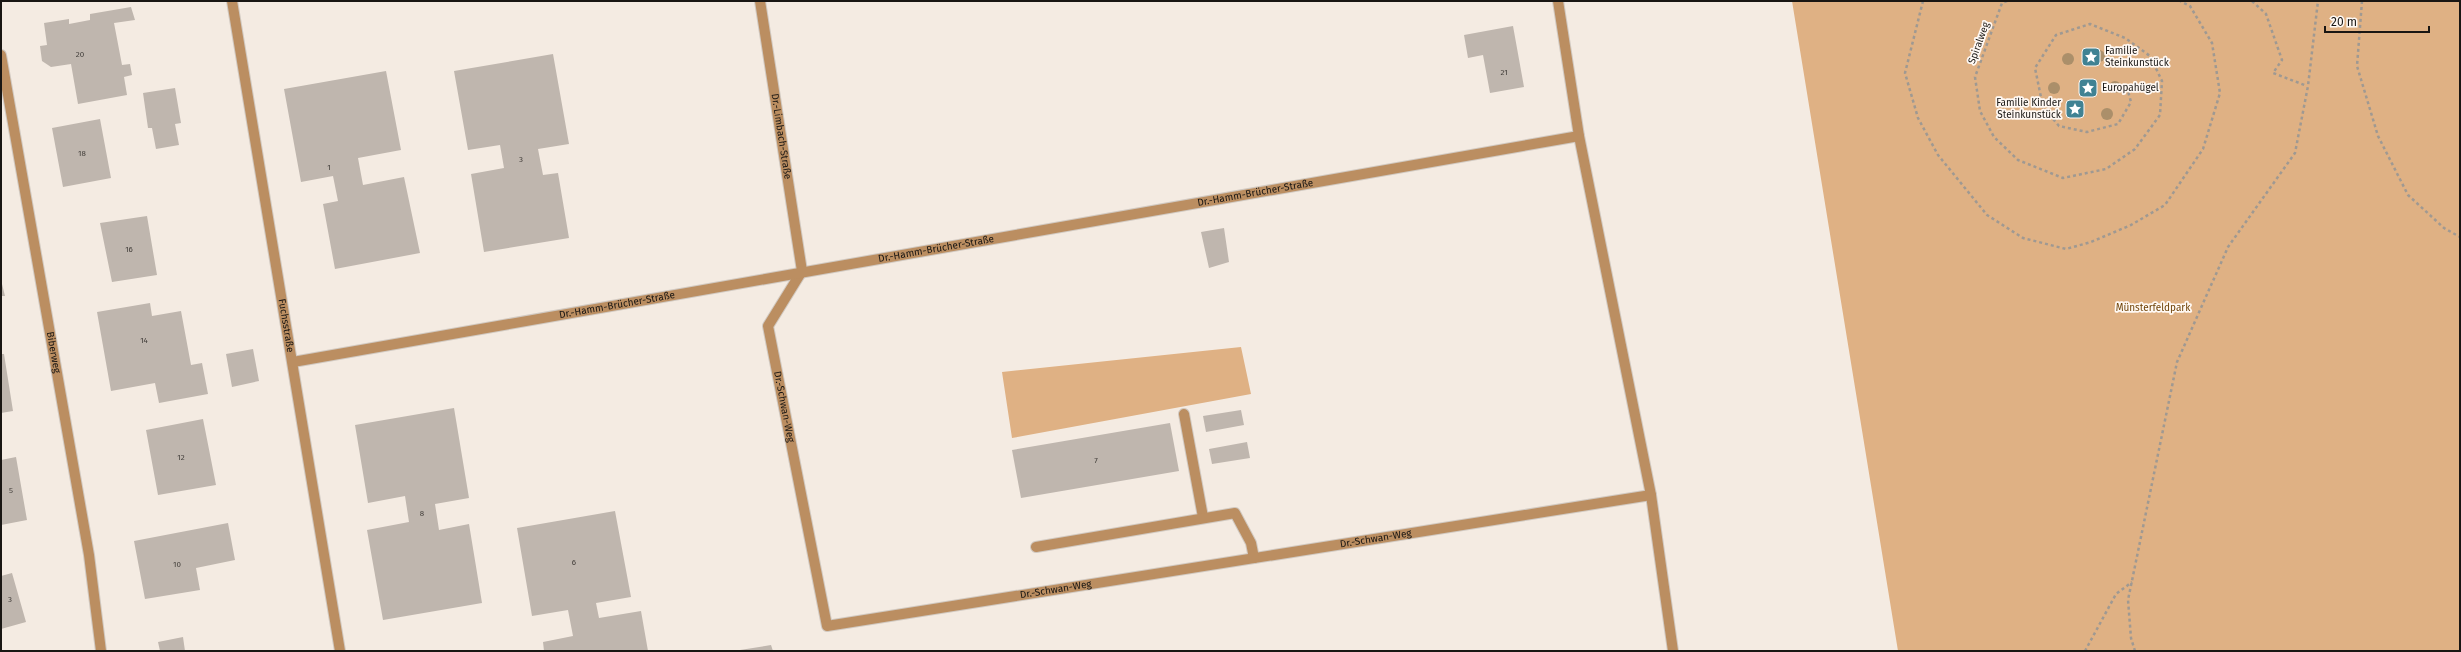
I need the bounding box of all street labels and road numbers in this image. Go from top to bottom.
street label: Spiralweg [1966,20,1992,66]
street label: Dr.-Limbach-Straße [768,93,794,180]
street label: Dr.-Hamm-Brücher-Straße [1196,177,1314,209]
street label: Dr.-Hamm-Brücher-Straße [877,233,995,265]
street label: Dr.-Hamm-Brücher-Straße [558,289,676,321]
street label: Fuchsstraße [276,298,296,353]
street label: Biberweg [44,331,63,375]
street label: Dr.-Schwan-Weg [771,370,797,444]
street label: Dr.-Schwan-Weg [1339,527,1413,550]
street label: Dr.-Schwan-Weg [1019,578,1093,601]

